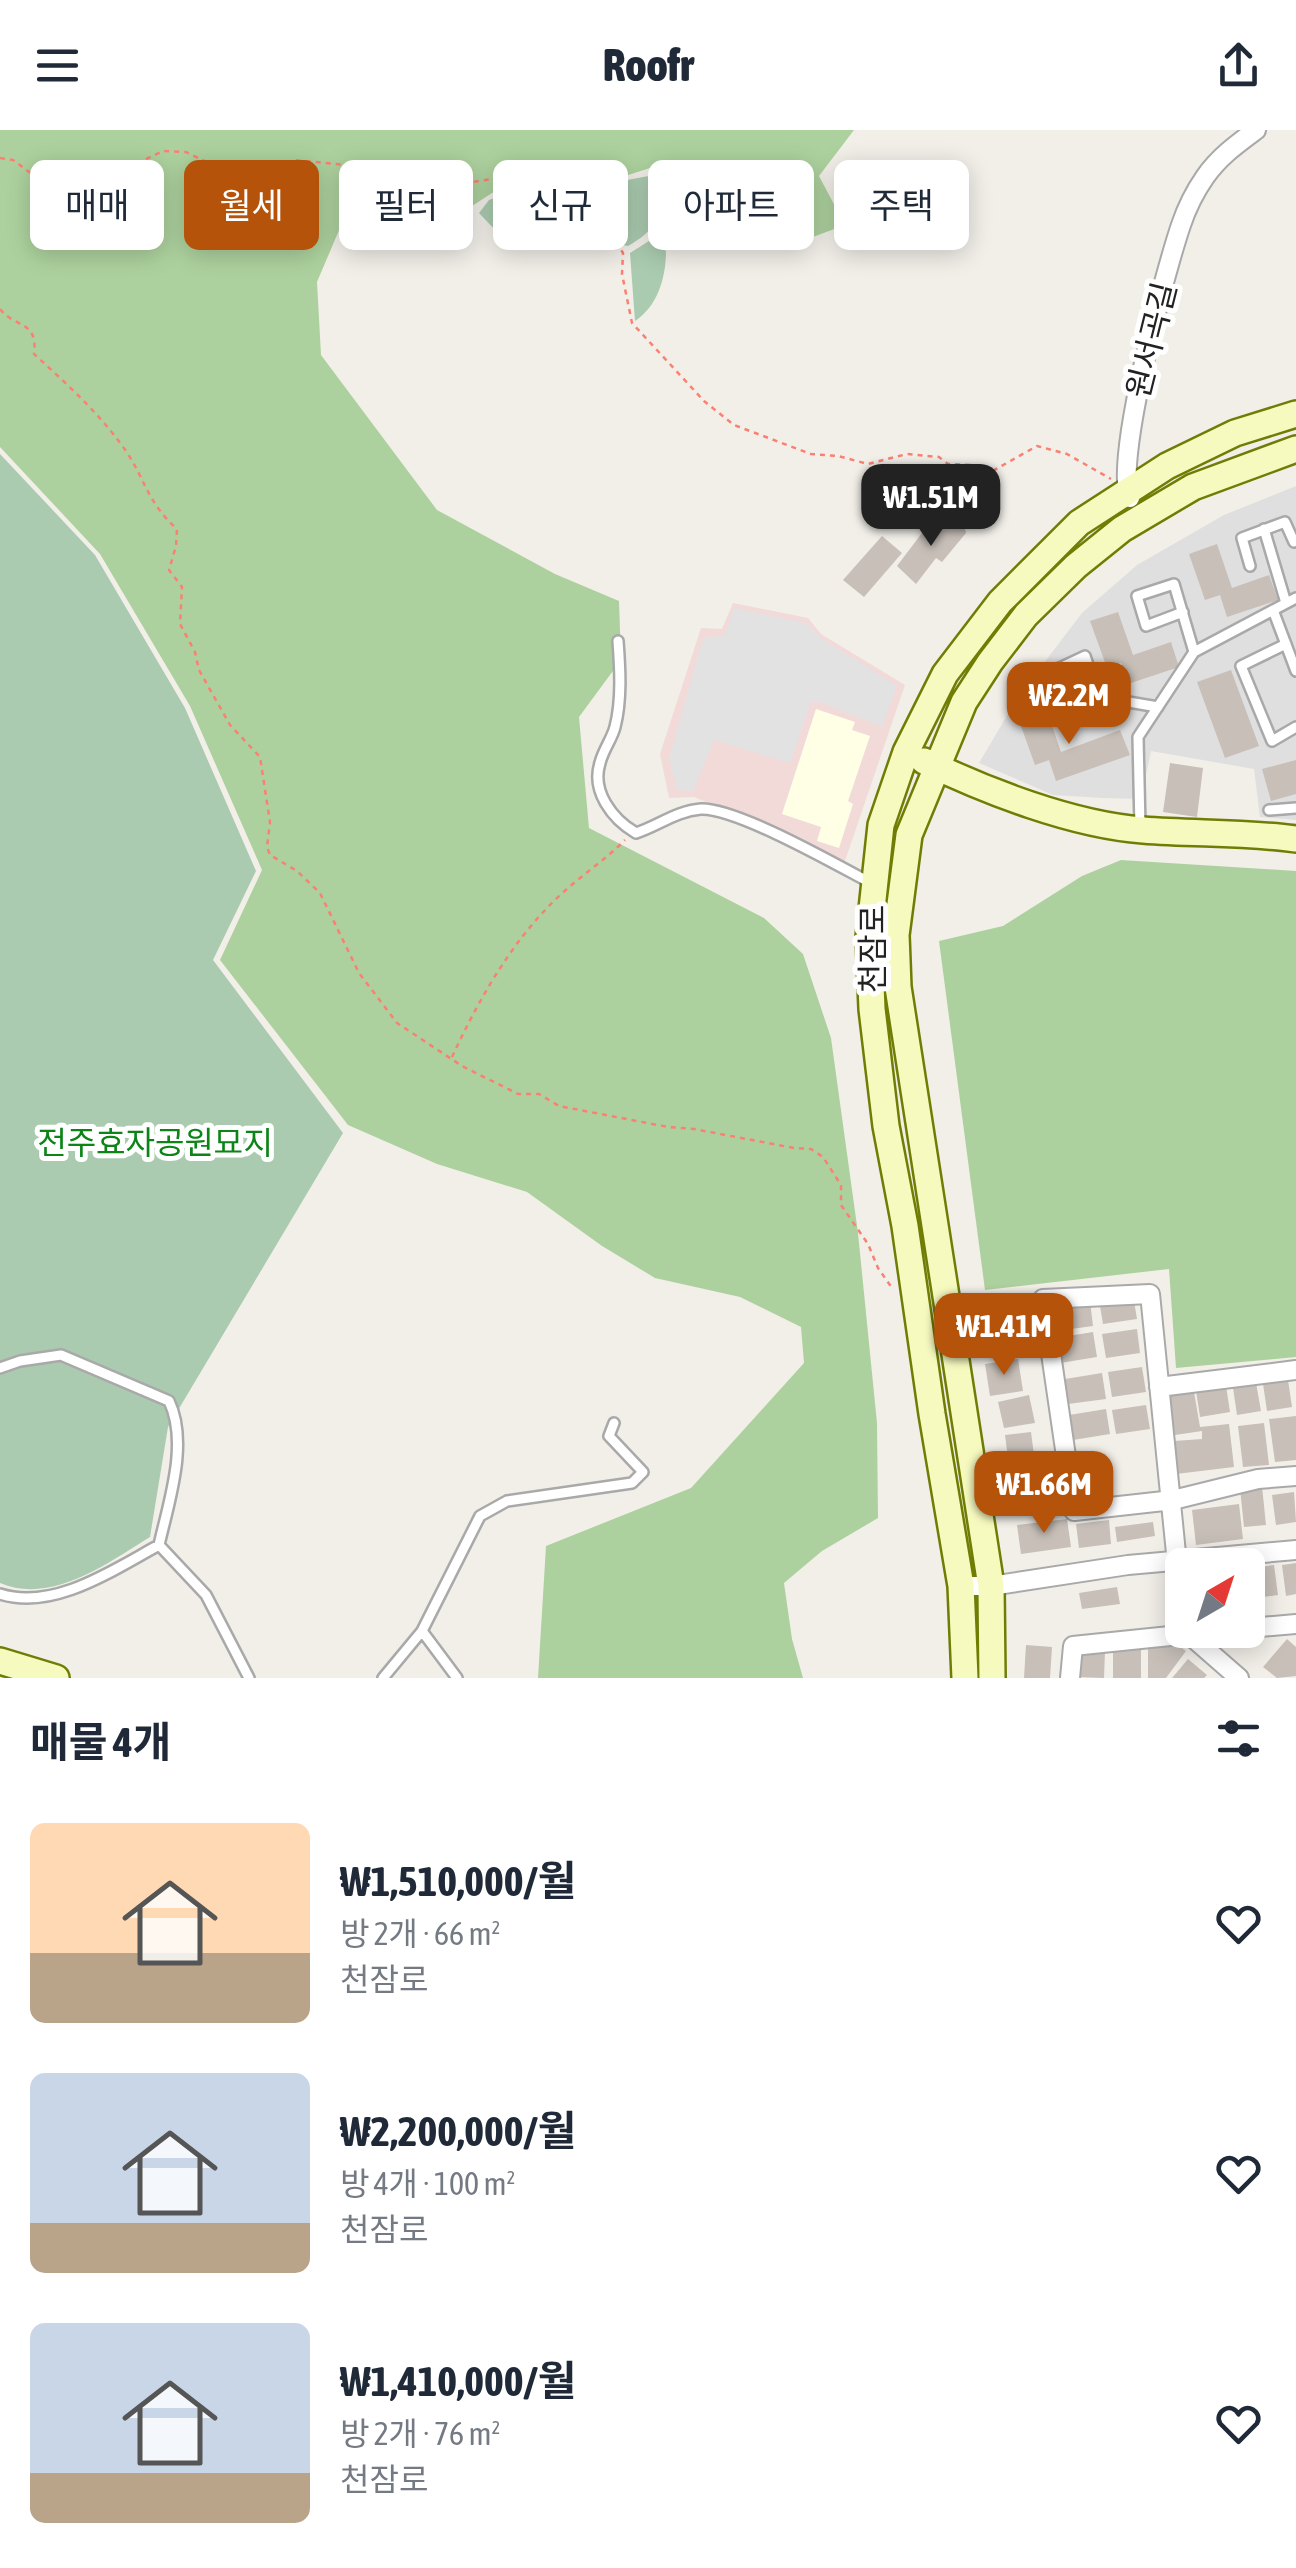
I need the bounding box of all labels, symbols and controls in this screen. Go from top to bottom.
icon: menu [30,38,85,93]
icon: share [1211,38,1266,93]
text: Roofr [603,39,693,91]
chip: 매매 [30,160,164,250]
chip: 월세 [184,160,319,250]
chip: 필터 [339,160,473,250]
chip: 신규 [493,160,628,250]
chip: 아파트 [648,160,814,250]
chip: 주택 [834,160,969,250]
street label: 원서곡길 [1119,278,1183,402]
pin: ₩1.51M [850,464,1012,549]
text: ₩1.51M [883,478,979,515]
pin: ₩2.2M [999,662,1139,747]
text: ₩2.2M [1029,676,1109,713]
street label: 천잠로 [854,905,891,993]
park label: 전주효자공원묘지 [37,1124,273,1161]
pin: ₩1.41M [923,1293,1085,1378]
text: ₩1.41M [956,1307,1052,1344]
pin: ₩1.66M [963,1451,1125,1536]
text: ₩1.66M [996,1465,1092,1502]
north arrow [1165,1548,1265,1648]
map controls [1165,1548,1265,1648]
icon: filters [1211,1711,1266,1766]
text: 매물 4개 [30,1718,171,1766]
text: ₩1,510,000/월 [340,1857,576,1905]
icon: home [110,1863,230,1983]
icon: heart [1211,1896,1266,1951]
text: 방 2개 · 66 m² [340,1915,500,1952]
text: 천잠로 [340,1961,428,1998]
text: ₩2,200,000/월 [340,2107,576,2155]
icon: home [110,2113,230,2233]
icon: heart [1211,2146,1266,2201]
text: 방 4개 · 100 m² [340,2165,515,2202]
text: 천잠로 [340,2211,428,2248]
text: ₩1,410,000/월 [340,2357,576,2405]
icon: home [110,2363,230,2483]
icon: heart [1211,2396,1266,2451]
text: 방 2개 · 76 m² [340,2415,500,2452]
text: 천잠로 [340,2461,428,2498]

